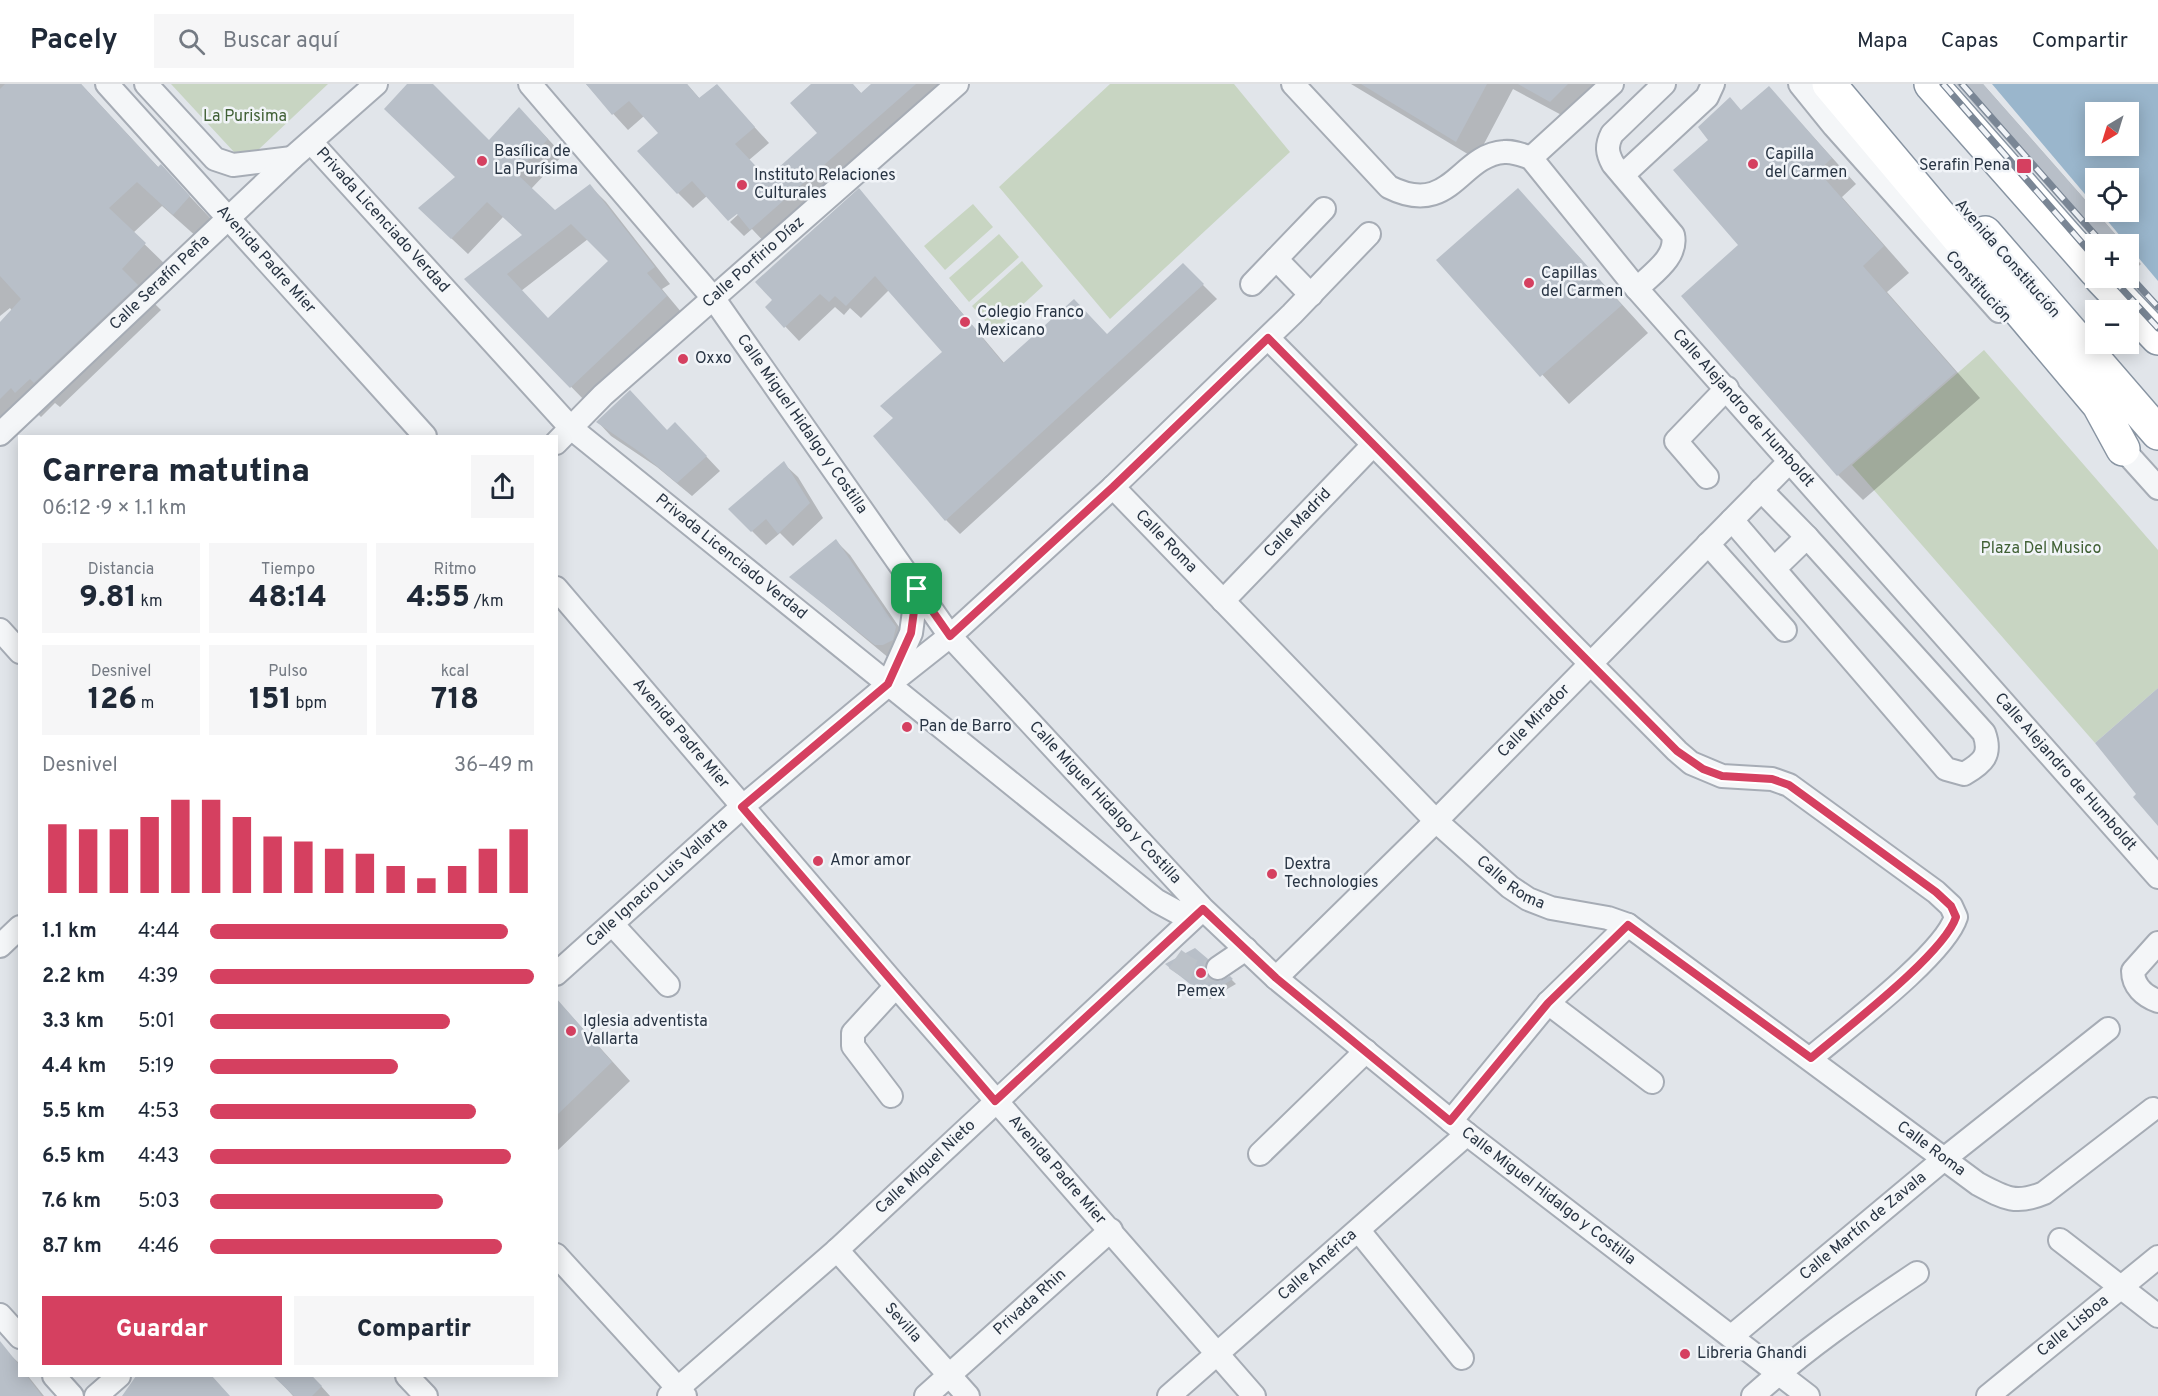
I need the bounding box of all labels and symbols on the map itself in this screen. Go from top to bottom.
north arrow [2085,102,2139,156]
park label: La Purisima [203,107,287,127]
place label: Basílica de La Purísima [494,142,578,180]
street label: Privada Licenciado Verdad [311,144,453,297]
place label: Capilla del Carmen [1765,145,1847,183]
marker: Basílica de La Purísima [475,154,489,168]
place label: Serafin Pena [1919,156,2010,176]
marker: Capilla del Carmen [1746,157,1760,171]
marker: Serafin Pena [2015,157,2033,175]
place label: Instituto Relaciones Culturales [754,166,896,204]
marker: Instituto Relaciones Culturales [735,178,749,192]
street label: Avenida Constitución [1950,196,2064,322]
street label: Avenida Padre Mier [212,202,320,318]
street label: Calle Porfirio Díaz [699,212,809,312]
street label: Calle Serafín Peña [106,231,214,335]
street label: Constitución [1941,247,2015,327]
place label: Capillas del Carmen [1541,264,1623,302]
marker: Capillas del Carmen [1522,276,1536,290]
place label: Colegio Franco Mexicano [977,303,1084,341]
marker: Colegio Franco Mexicano [958,315,972,329]
street label: Calle Alejandro de Humboldt [1667,325,1818,492]
street label: Calle Miguel Hidalgo y Costilla [732,331,872,518]
place label: Oxxo [695,349,732,369]
marker: Oxxo [676,352,690,366]
street label: Calle Madrid [1260,484,1336,562]
street label: Privada Licenciado Verdad [651,490,811,624]
street label: Calle Roma [1131,506,1201,578]
park label: Plaza Del Musico [1981,539,2101,559]
pin [891,563,942,614]
street label: Avenida Padre Mier [628,675,733,793]
street label: Calle Mirador [1494,680,1575,762]
street label: Calle Alejandro de Humboldt [1990,689,2141,855]
place label: Pan de Barro [919,717,1012,737]
street label: Calle Miguel Hidalgo y Costilla [1024,717,1185,889]
marker: Pan de Barro [900,720,914,734]
street label: Calle Ignacio Luis Vallarta [582,814,732,952]
place label: Amor amor [830,851,911,871]
street label: Calle Roma [1472,851,1547,914]
marker: Amor amor [811,854,825,868]
place label: Dextra Technologies [1284,855,1379,893]
marker: Dextra Technologies [1265,867,1279,881]
marker: Pemex [1194,966,1208,980]
place label: Pemex [1176,982,1226,1002]
place label: Iglesia adventista Vallarta [583,1012,708,1050]
marker: Iglesia adventista Vallarta [564,1024,578,1038]
street label: Avenida Padre Mier [1004,1111,1110,1229]
street label: Calle Miguel Nieto [872,1116,980,1219]
street label: Calle Roma [1893,1117,1969,1181]
street label: Calle Miguel Hidalgo y Costilla [1457,1123,1639,1270]
street label: Calle Martín de Zavala [1796,1168,1931,1285]
street label: Calle América [1274,1225,1361,1305]
street label: Privada Rhin [990,1265,1071,1340]
street label: Calle Lisboa [2033,1291,2113,1362]
street label: Sevilla [879,1299,925,1347]
place label: Libreria Ghandi [1697,1344,1807,1364]
marker: Libreria Ghandi [1678,1347,1692,1361]

